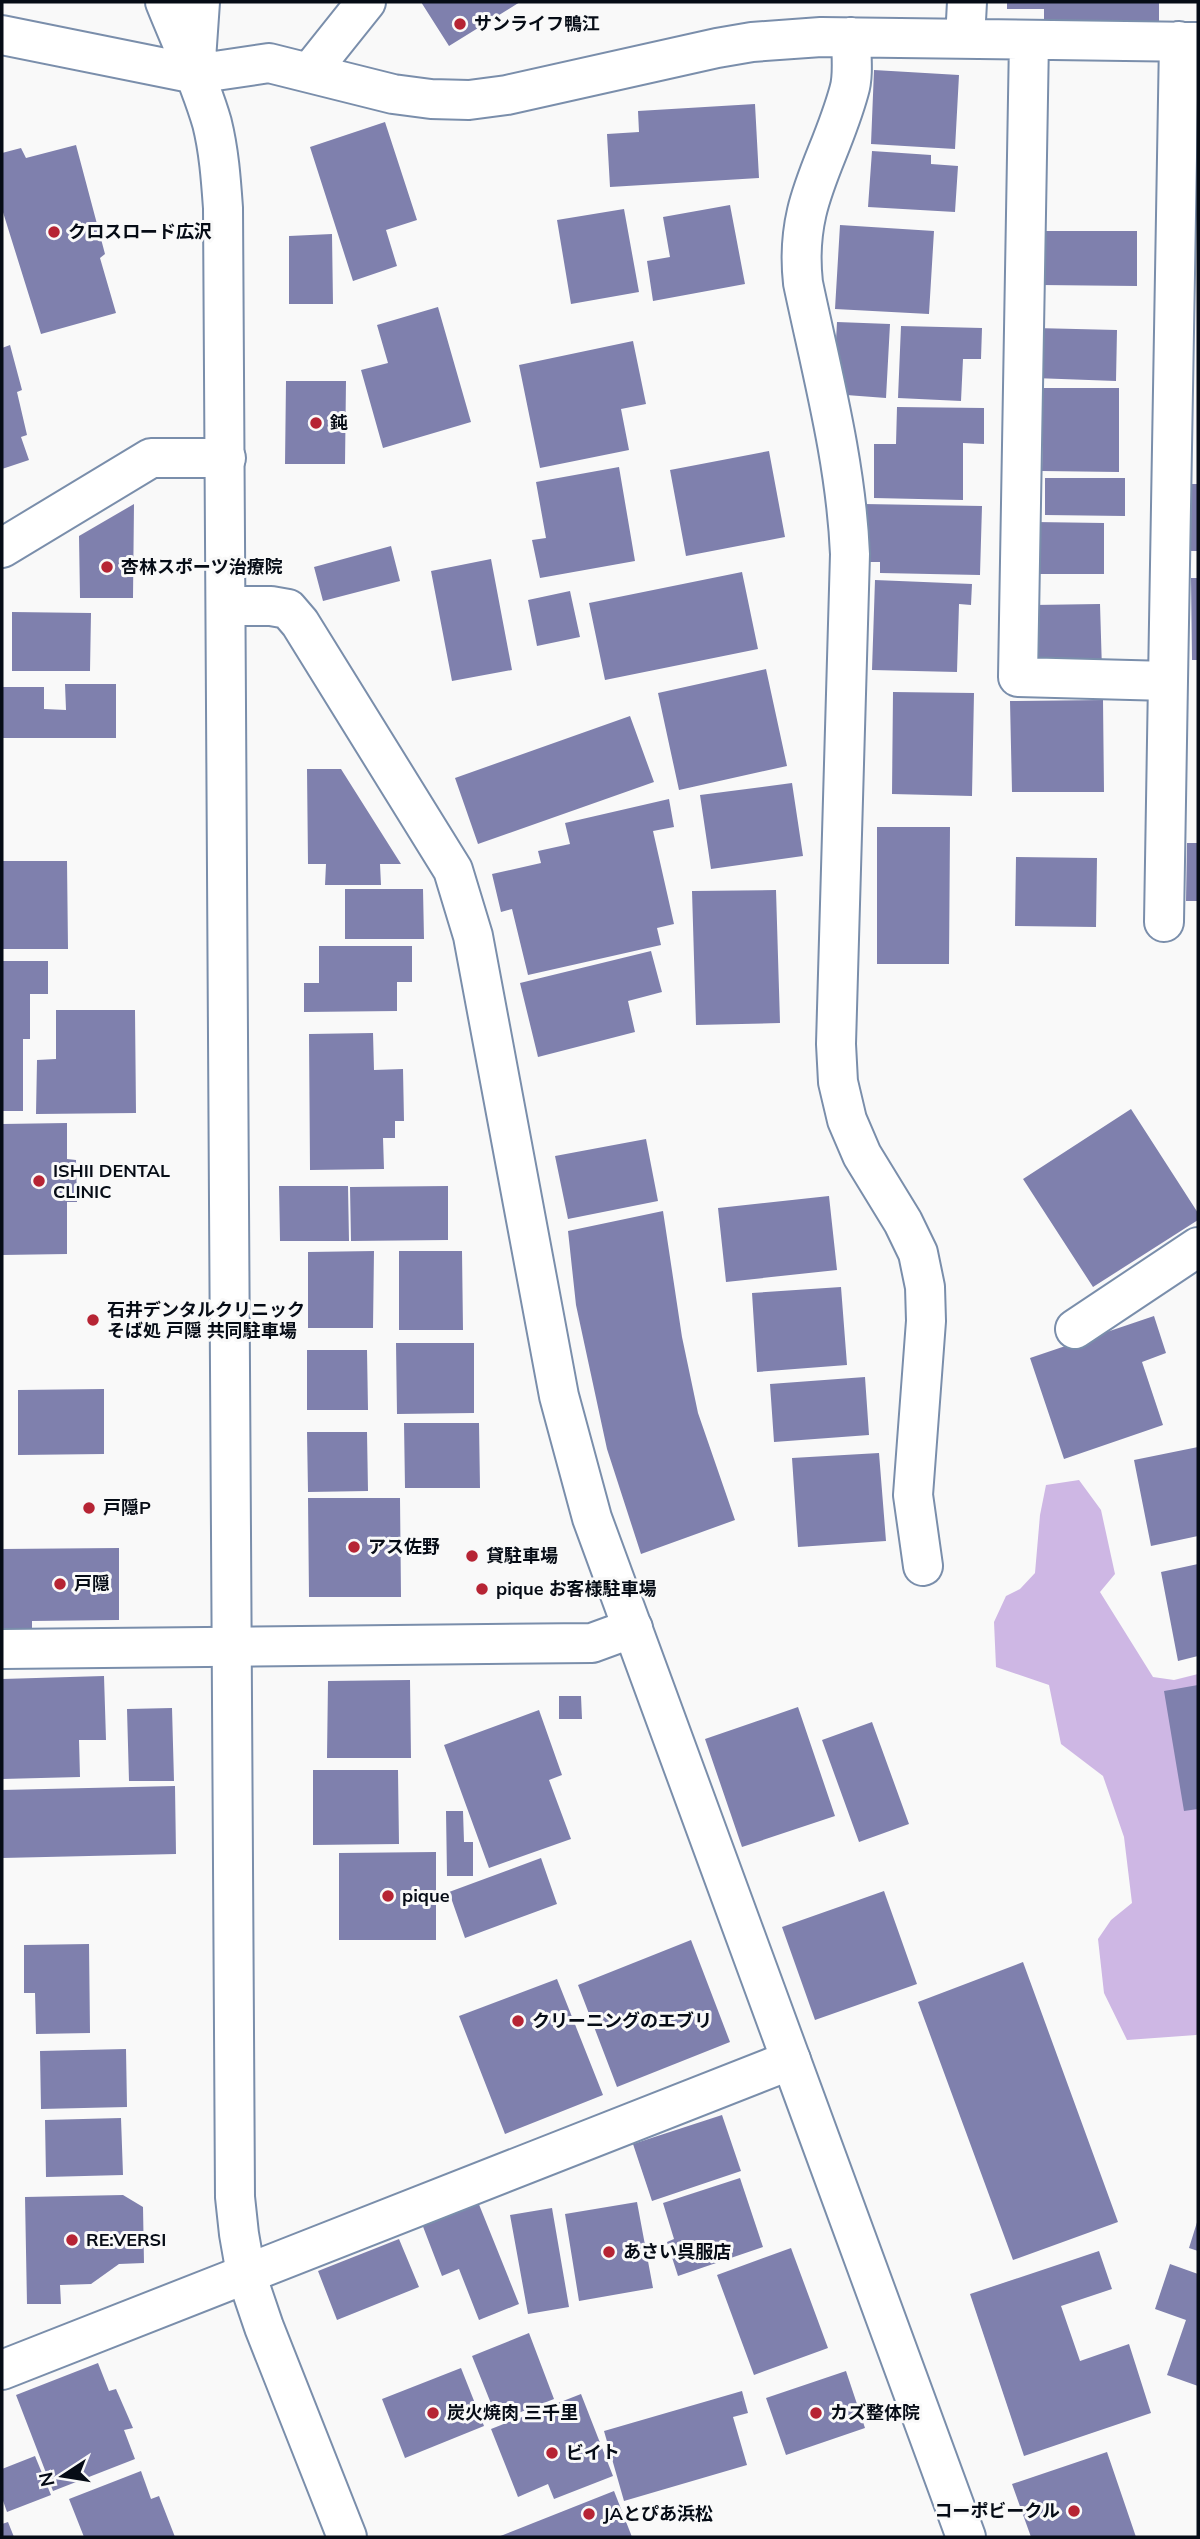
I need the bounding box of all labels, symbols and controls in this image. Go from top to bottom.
place label: サンライフ鴨江 [474,12,600,35]
marker: サンライフ鴨江 [452,16,468,32]
place label: クロスロード広沢 [68,220,212,243]
marker: クロスロード広沢 [46,224,62,240]
place label: 鈍 [329,411,348,434]
marker: 鈍 [308,415,324,431]
place label: 杏林スポーツ治療院 [121,555,283,578]
marker: 杏林スポーツ治療院 [99,559,115,575]
place label: ISHII DENTAL CLINIC [53,1159,170,1203]
marker: ISHII DENTAL CLINIC [31,1173,47,1189]
place label: 石井デンタルクリニック そば処 戸隠 共同駐車場 [107,1298,305,1342]
marker: 石井デンタルクリニック そば処 戸隠 共同駐車場 [85,1312,101,1328]
place label: 戸隠P [103,1496,151,1519]
marker: 戸隠P [81,1500,97,1516]
place label: アス佐野 [368,1535,440,1558]
marker: アス佐野 [346,1539,362,1555]
place label: 貸駐車場 [486,1544,558,1567]
marker: 貸駐車場 [464,1548,480,1564]
place label: 戸隠 [74,1572,110,1595]
marker: 戸隠 [52,1576,68,1592]
place label: pique お客様駐車場 [496,1577,657,1600]
marker: pique お客様駐車場 [474,1581,490,1597]
place label: pique [402,1884,450,1907]
marker: pique [380,1888,396,1904]
place label: クリーニングのエブリ [532,2009,712,2032]
marker: クリーニングのエブリ [510,2013,526,2029]
place label: RE:VERSI [86,2228,166,2251]
marker: RE:VERSI [64,2232,80,2248]
place label: あさい呉服店 [623,2240,731,2263]
marker: あさい呉服店 [601,2244,617,2260]
place label: 炭火焼肉 三千里 [447,2401,578,2424]
place label: カズ整体院 [830,2401,920,2424]
marker: 炭火焼肉 三千里 [425,2405,441,2421]
marker: カズ整体院 [808,2405,824,2421]
north arrow [28,2441,98,2511]
place label: ビイト [566,2441,620,2464]
marker: ビイト [544,2445,560,2461]
text: N [33,2470,60,2489]
place label: コーポビークル [935,2499,1060,2522]
place label: JAとぴあ浜松 [603,2502,713,2525]
marker: コーポビークル [1066,2503,1082,2519]
marker: JAとぴあ浜松 [581,2506,597,2522]

